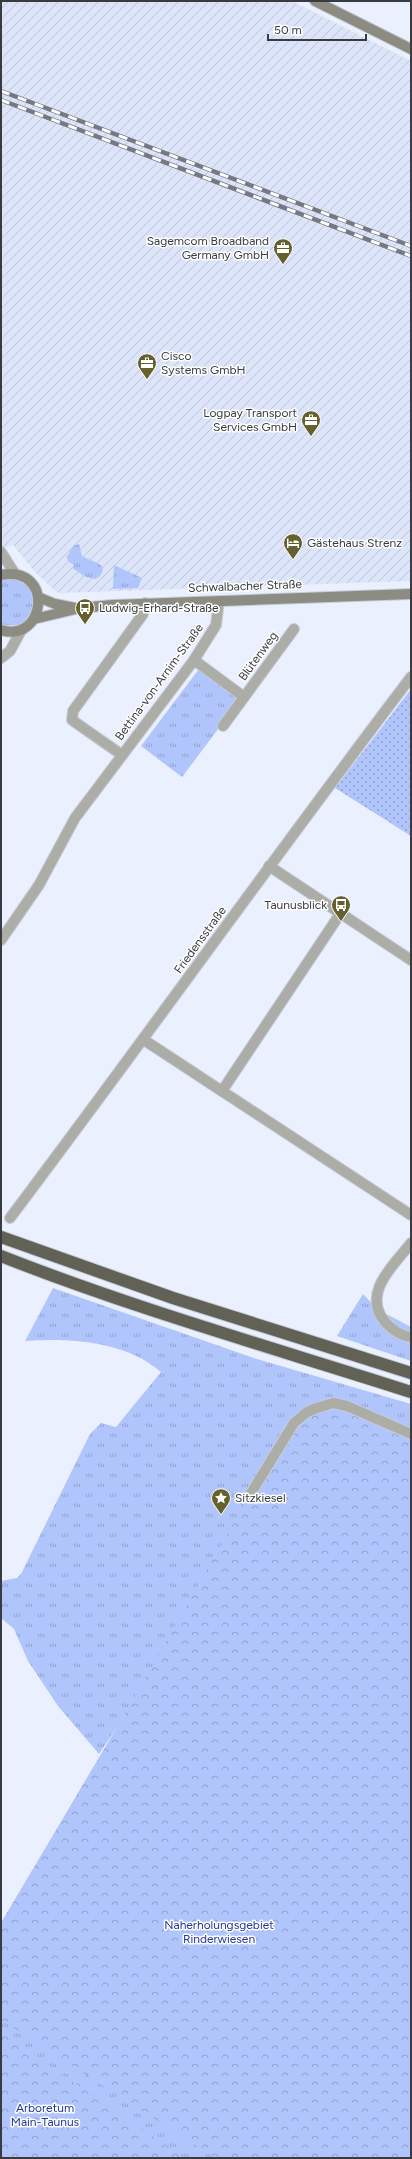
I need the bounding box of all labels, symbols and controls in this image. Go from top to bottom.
scale bar [268,16,366,42]
text: 50 m [274,23,302,37]
place label: Sagemcom Broadband Germany GmbH [147,234,269,262]
office icon: Sagemcom Broadband Germany GmbH [272,237,294,265]
place label: Cisco Systems GmbH [161,349,245,377]
office icon: Cisco Systems GmbH [136,352,158,380]
place label: Logpay Transport Services GmbH [203,406,297,434]
office icon: Logpay Transport Services GmbH [300,409,322,437]
hotel icon: Gästehaus Strenz [282,532,304,560]
place label: Gästehaus Strenz [307,536,402,550]
street label: Schwalbacher Straße [188,577,303,595]
bus stop icon: Ludwig-Erhard-Straße [74,597,96,625]
place label: Ludwig-Erhard-Straße [99,601,219,615]
street label: Bettina-von-Arnim-Straße [112,621,206,743]
street label: Blütenweg [236,629,280,683]
bus stop icon: Taunusblick [330,894,352,922]
place label: Taunusblick [265,898,327,912]
street label: Friedensstraße [171,903,229,976]
place icon: Sitzkiesel [210,1487,232,1515]
place label: Sitzkiesel [235,1491,286,1505]
park label: Naherholungsgebiet Rinderwiesen [164,1918,274,1946]
park label: Arboretum Main-Taunus [11,2101,80,2129]

